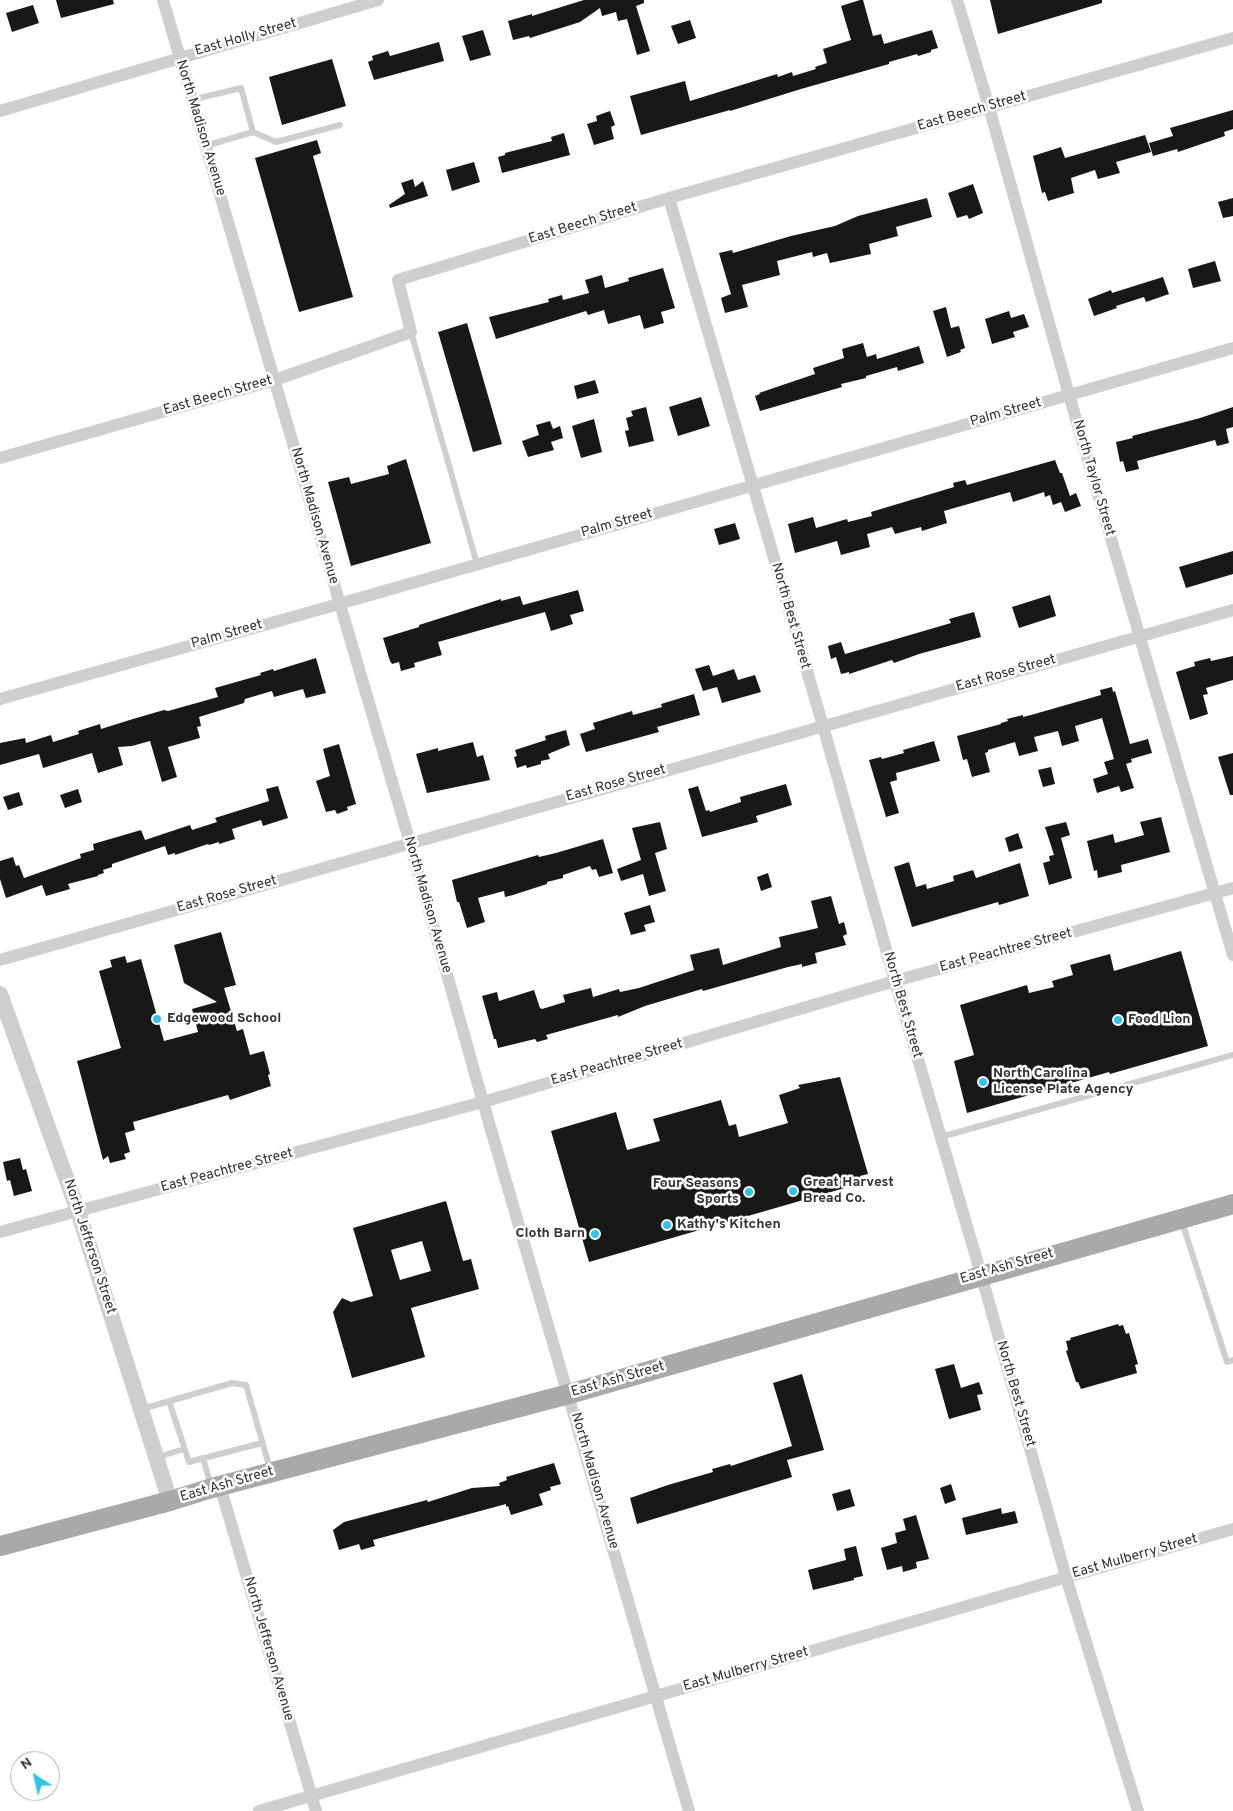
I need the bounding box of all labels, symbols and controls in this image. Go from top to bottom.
street label: East Holly Street [193,15,299,61]
street label: North Madison Avenue [171,58,229,198]
street label: East Beech Street [916,88,1028,136]
street label: East Beech Street [527,200,639,248]
street label: East Beech Street [162,372,274,420]
street label: Palm Street [968,395,1044,431]
street label: North Taylor Street [1068,418,1118,538]
street label: North Madison Avenue [286,446,342,586]
street label: Palm Street [579,506,655,542]
street label: North Best Street [767,561,813,671]
street label: Palm Street [189,617,265,653]
street label: East Rose Street [954,652,1058,696]
street label: East Rose Street [564,762,668,806]
street label: North Madison Avenue [399,835,455,975]
street label: East Rose Street [175,873,279,917]
street label: East Peachtree Street [938,925,1074,977]
street label: North Best Street [879,950,925,1060]
place label: Edgewood School [167,1011,281,1027]
place label: Food Lion [1128,1012,1191,1028]
marker: Edgewood School [151,1013,163,1025]
marker: Food Lion [1112,1014,1124,1026]
street label: East Peachtree Street [549,1036,685,1090]
place label: North Carolina License Plate Agency [993,1066,1133,1098]
marker: North Carolina License Plate Agency [977,1076,989,1088]
street label: East Peachtree Street [159,1145,295,1197]
place label: Great Harvest Bread Co. [803,1175,894,1208]
place label: Four Seasons Sports [653,1176,739,1208]
street label: North Jefferson Street [59,1177,119,1317]
marker: Great Harvest Bread Co. [787,1185,799,1197]
marker: Four Seasons Sports [743,1186,755,1198]
place label: Kathy's Kitchen [677,1217,781,1233]
marker: Kathy's Kitchen [661,1219,673,1231]
place label: Cloth Barn [516,1226,585,1242]
marker: Cloth Barn [589,1228,601,1240]
street label: East Ash Street [958,1246,1056,1288]
street label: North Best Street [992,1339,1038,1449]
street label: East Ash Street [569,1359,667,1401]
street label: North Madison Avenue [566,1411,622,1551]
street label: East Ash Street [178,1464,276,1506]
street label: East Mulberry Street [1070,1531,1200,1583]
street label: North Jefferson Avenue [239,1575,297,1723]
street label: East Mulberry Street [681,1644,811,1696]
north arrow [10,1751,60,1801]
text: N [18,1754,36,1774]

